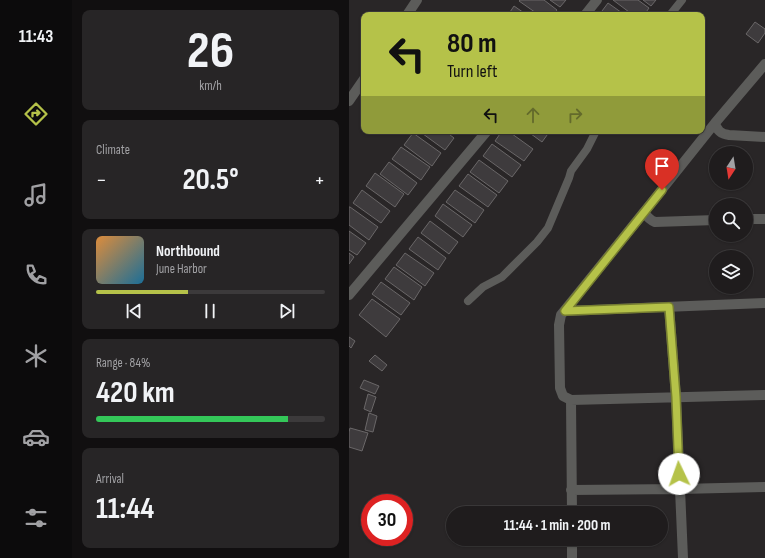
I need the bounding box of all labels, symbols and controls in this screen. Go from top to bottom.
text: 26 [187,20,234,83]
text: 11:43 [19,26,53,47]
text: 80 m [447,27,496,60]
icon: left [381,28,433,80]
text: Turn left [447,61,498,82]
text: km/h [199,78,222,94]
icon: directions [22,100,50,128]
icon: left [480,104,502,126]
icon: ahead [522,104,544,126]
icon: right [564,104,586,126]
text: Climate [96,142,130,158]
north arrow [709,146,753,190]
map controls [709,146,753,294]
pin [645,149,679,190]
icon: arrive [651,155,673,177]
text: 20.5° [182,162,239,198]
text: − [96,167,107,194]
text: + [314,167,325,194]
icon: music [22,181,50,209]
button: search [709,198,753,242]
text: Northbound [156,242,220,261]
button: layers [709,250,753,294]
icon: phone [22,261,50,289]
text: June Harbor [156,261,207,277]
icon: previous [123,300,145,322]
icon: pause [199,300,221,322]
icon: next [276,300,298,322]
icon: climate [22,342,50,370]
text: Range · 84% [96,355,150,371]
text: 420 km [96,375,175,411]
icon: car [22,423,50,451]
position arrow [658,453,700,495]
text: Arrival [96,471,124,487]
text: 11:44 [96,491,154,527]
speed limit sign: 30 [361,494,413,546]
icon: filters [22,504,50,532]
text: 11:44 · 1 min · 200 m [504,516,610,535]

